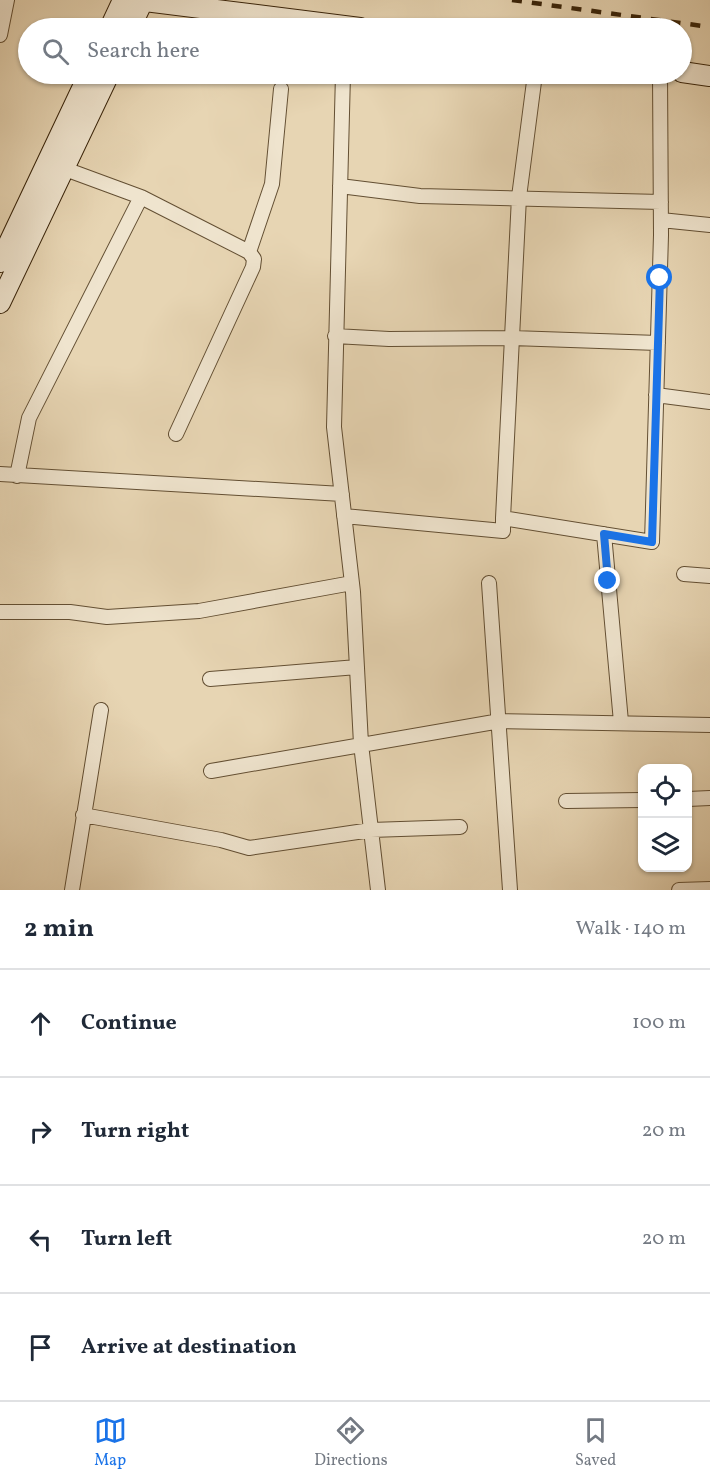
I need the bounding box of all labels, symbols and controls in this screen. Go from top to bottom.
search box [18,18,692,84]
icon: search [39,35,72,68]
text: Search here [87,36,200,67]
route start [646,264,672,290]
route end [594,567,620,593]
map controls [638,764,692,872]
button: locate [638,764,692,818]
button: layers [638,818,692,872]
text: 2 min [24,911,94,947]
text: Walk · 140 m [576,915,686,943]
icon: ahead [24,1007,57,1040]
text: Continue [81,1008,177,1039]
text: 100 m [632,1009,686,1037]
icon: right [24,1115,57,1148]
text: Turn right [81,1116,189,1147]
text: 20 m [642,1117,686,1145]
icon: left [24,1223,57,1256]
text: Turn left [81,1224,172,1255]
text: 20 m [642,1225,686,1253]
icon: arrive [24,1331,57,1364]
text: Arrive at destination [81,1332,297,1363]
tab: Map [94,1414,127,1472]
tab: Directions [314,1414,388,1472]
tab: Saved [575,1414,616,1472]

